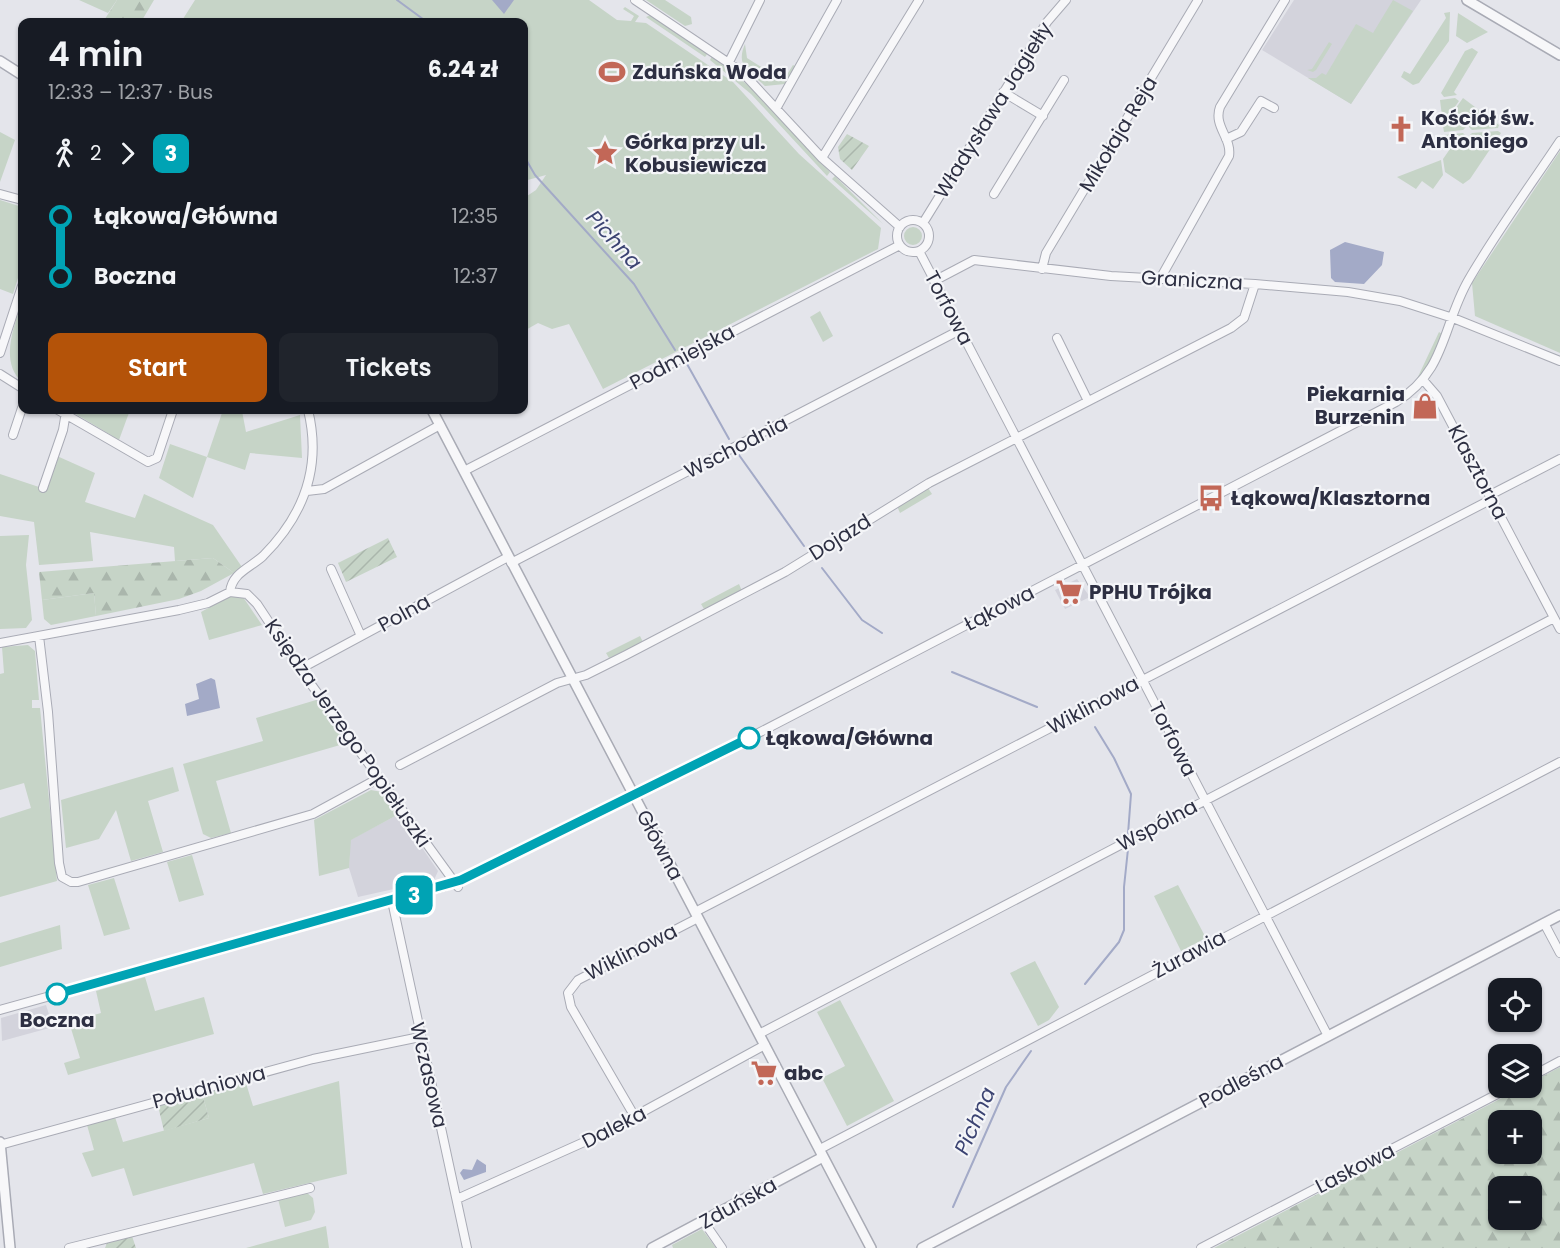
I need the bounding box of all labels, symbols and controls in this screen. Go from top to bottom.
street label: Władysława Jagiełły [927,16,1059,204]
text: 4 min [48,31,143,78]
text: 6.24 zł [428,54,498,85]
sports icon: Zduńska Woda [597,57,627,87]
place label: Zduńska Woda [632,58,787,86]
street label: Mikołaja Reja [1072,71,1164,197]
text: 12:33 – 12:37 · Bus [48,78,213,106]
place label: Kościół św. Antoniego [1421,104,1534,155]
church icon: Kościół św. Antoniego [1386,114,1416,144]
place label: Górka przy ul. Kobusiewicza [625,128,767,179]
icon: walk [48,137,81,170]
icon: forward [111,137,144,170]
place icon: Górka przy ul. Kobusiewicza [590,138,620,168]
text: 2 [90,139,102,167]
text: 3 [165,139,177,168]
text: Łąkowa/Główna [94,201,278,232]
text: 12:35 [452,202,498,230]
water label: Pichna [580,204,649,276]
text: Boczna [94,261,177,292]
text: 12:37 [453,262,498,290]
street label: Graniczna [1140,263,1244,297]
street label: Torfowa [918,266,980,350]
street label: Podmiejska [625,318,739,396]
button: Start [48,333,267,402]
button: Tickets [279,333,498,402]
place label: Piekarnia Burzenin [1307,380,1405,431]
shop icon: Piekarnia Burzenin [1410,391,1440,421]
street label: Wschodnia [680,409,792,485]
street label: Klasztorna [1441,420,1515,524]
bus stop icon: Łąkowa/Klasztorna [1196,483,1226,513]
place label: Łąkowa/Klasztorna [1231,484,1430,512]
street label: Dojazd [804,507,876,567]
supermarket icon: PPHU Trójka [1054,577,1084,607]
street label: Łąkowa [959,578,1039,638]
place label: PPHU Trójka [1089,578,1212,606]
street label: Polna [373,587,435,639]
street label: Księdza Jerzego Popiełuszki [258,613,438,853]
street label: Wiklinowa [1042,669,1144,741]
street label: Torfowa [1142,697,1204,781]
place label: Łąkowa/Główna [766,724,933,752]
marker: Łąkowa/Główna [738,727,760,749]
street label: Wspólna [1112,792,1202,858]
street label: Główna [630,805,690,885]
line badge: 3 [394,876,434,914]
text: 3 [408,881,420,910]
street label: Wiklinowa [580,917,682,987]
street label: Żurawia [1147,923,1231,985]
map controls [1488,978,1542,1230]
button: locate [1488,978,1542,1032]
marker: Boczna [46,983,68,1005]
place label: Boczna [20,1006,95,1034]
street label: Wczasowa [403,1020,455,1130]
button: layers [1488,1044,1542,1098]
street label: Podleśna [1194,1047,1288,1115]
street label: Południowa [149,1058,269,1116]
supermarket icon: abc [749,1058,779,1088]
place label: abc [784,1059,823,1087]
water label: Pichna [947,1082,1002,1159]
street label: Daleka [577,1099,651,1155]
button: + [1488,1110,1542,1164]
street label: Laskowa [1310,1136,1400,1200]
street label: Zduńska [694,1170,782,1236]
button: − [1488,1176,1542,1230]

